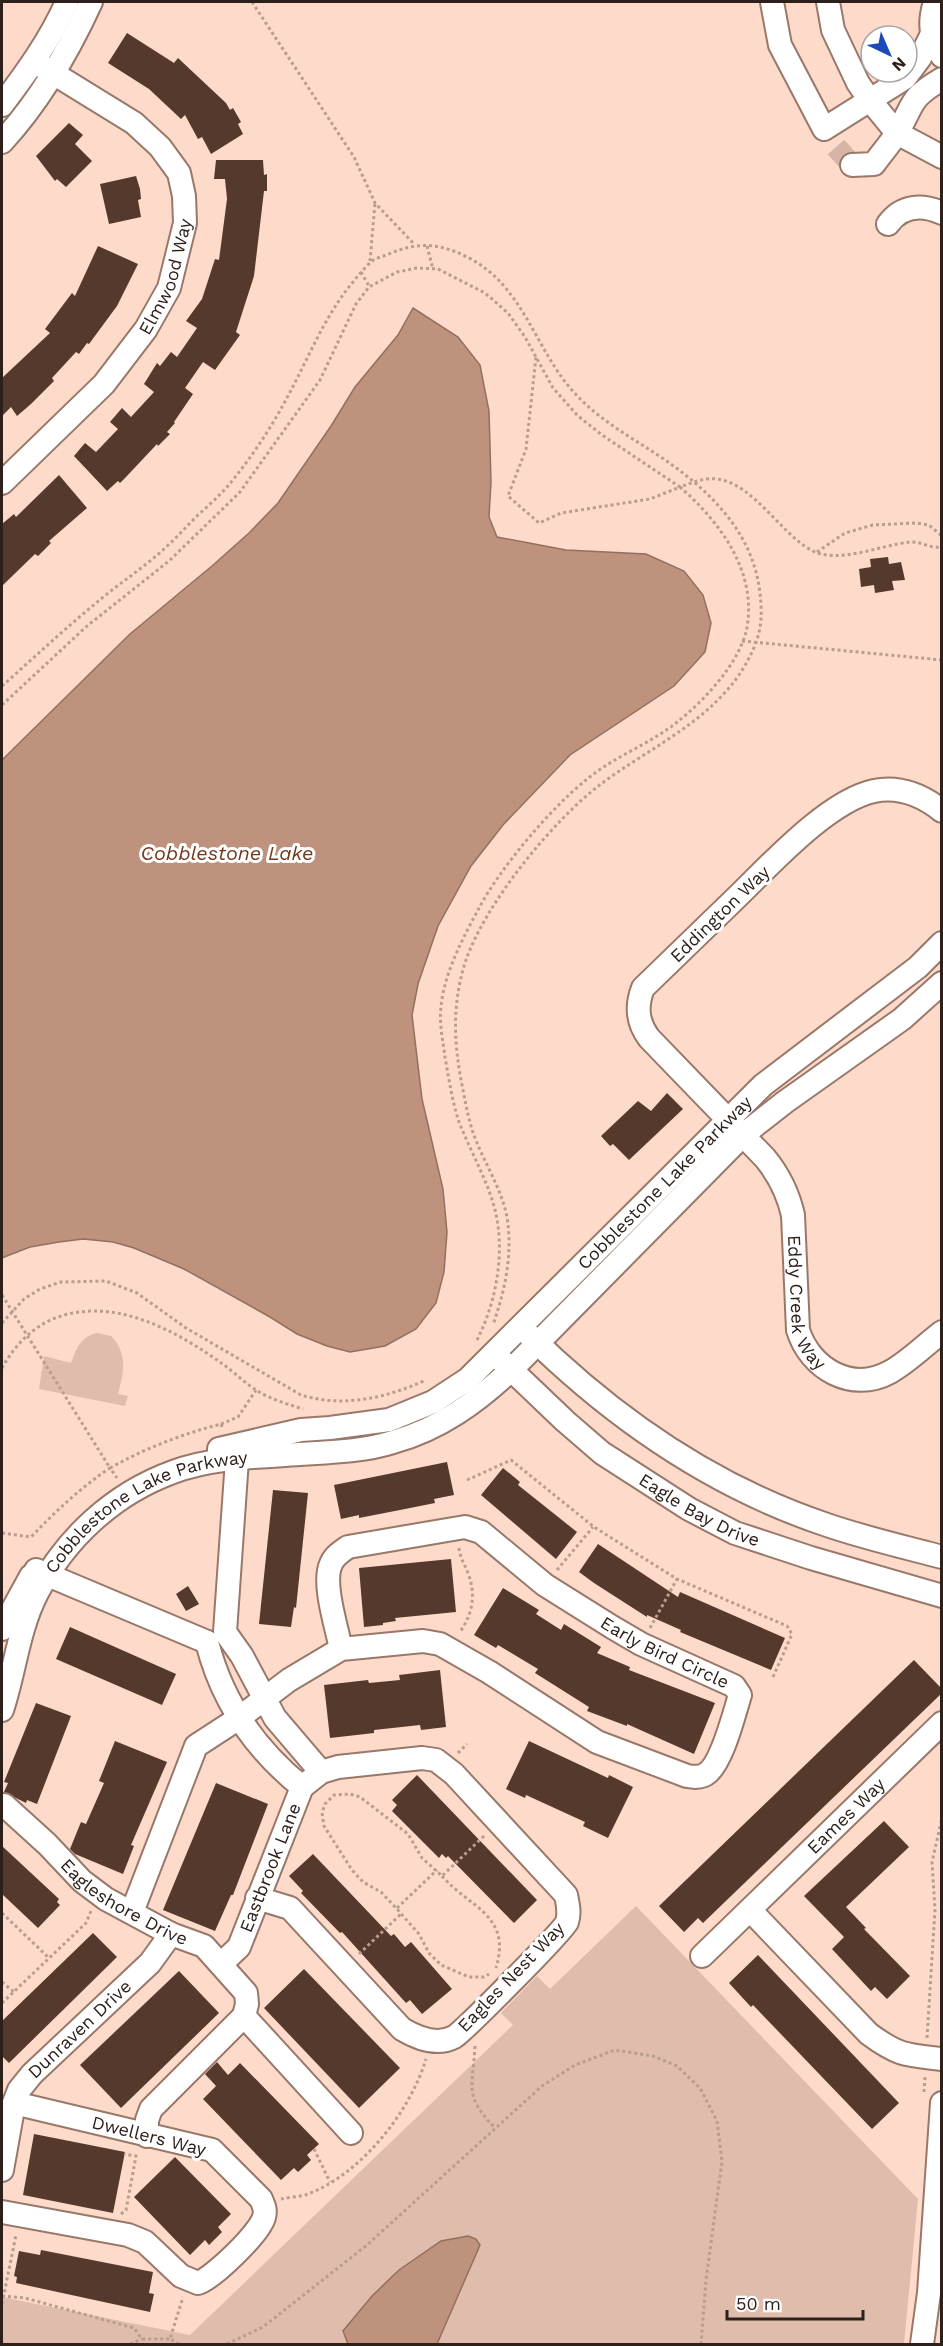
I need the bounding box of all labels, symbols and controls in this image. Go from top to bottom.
north arrow [859,24,919,84]
text: N [888,53,910,75]
street label: Elmwood Way [134,216,196,338]
water label: Cobblestone Lake [141,841,313,865]
street label: Eddington Way [666,860,774,966]
street label: Cobblestone Lake Parkway [573,1091,756,1274]
street label: Eddy Creek Way [784,1234,831,1375]
street label: Cobblestone Lake Parkway [41,1446,249,1577]
street label: Eagle Bay Drive [635,1469,762,1550]
street label: Early Bird Circle [597,1612,732,1692]
street label: Eames Way [803,1773,890,1858]
street label: Eastbrook Lane [235,1800,305,1935]
street label: Eagleshore Drive [57,1854,190,1949]
street label: Eagles Nest Way [453,1917,569,2036]
street label: Dunraven Drive [23,1975,135,2082]
street label: Dwellers Way [90,2111,209,2160]
scale bar [727,2283,864,2321]
text: 50 m [736,2293,781,2314]

